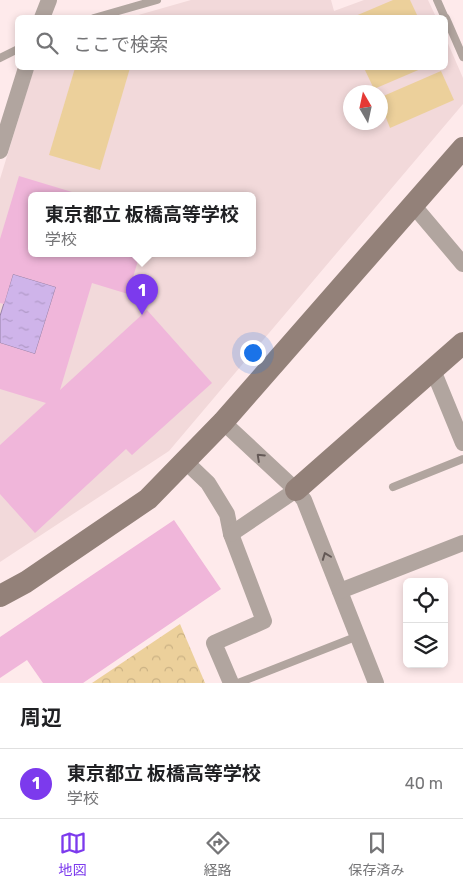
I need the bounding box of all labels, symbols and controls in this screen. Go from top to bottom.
search box [15,15,448,70]
icon: search [33,29,61,57]
text: ここで検索 [73,33,168,56]
north arrow [343,85,388,130]
popup [28,192,256,257]
text: 東京都立 板橋高等学校 [45,203,239,226]
text: 学校 [45,230,77,249]
pin: 1 [126,274,158,315]
your location [240,340,266,366]
one-way arrow [257,454,266,463]
one-way arrow [322,552,333,561]
map controls [403,578,448,668]
button: locate [403,578,448,623]
button: layers [403,623,448,668]
text: 周辺 [20,705,62,730]
text: 東京都立 板橋高等学校 [67,762,261,785]
text: 1 [32,774,40,793]
text: 40 m [405,774,443,793]
text: 学校 [67,789,99,808]
tab: 地図 [59,829,87,879]
tab: 経路 [204,829,232,879]
tab: 保存済み [349,829,405,879]

